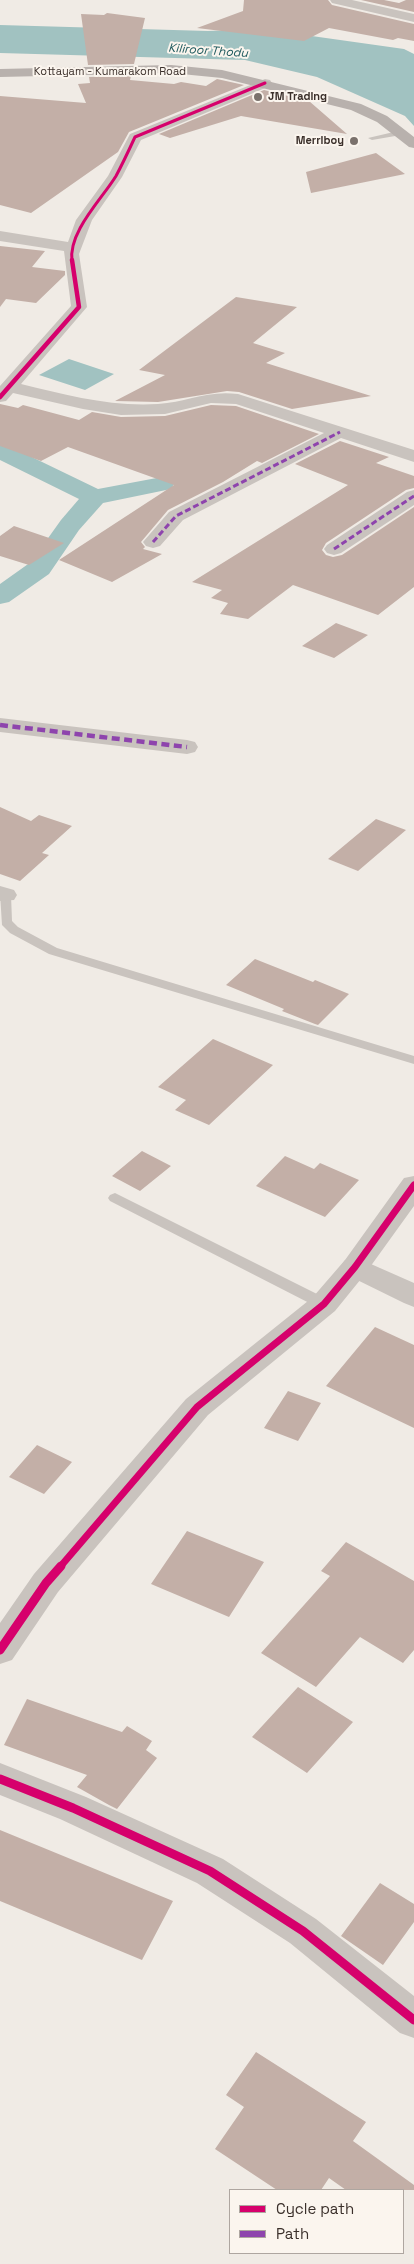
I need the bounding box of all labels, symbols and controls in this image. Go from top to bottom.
water label: Kiliroor Thodu [168,41,248,61]
street label: Kottayam - Kumarakom Road [34,65,186,79]
place label: JM Trading [268,90,327,104]
marker: JM Trading [252,91,264,103]
place label: Merriboy [296,134,344,148]
marker: Merriboy [348,135,360,147]
legend [229,2189,404,2254]
text: Cycle path [276,2199,354,2218]
text: Path [276,2224,309,2243]

